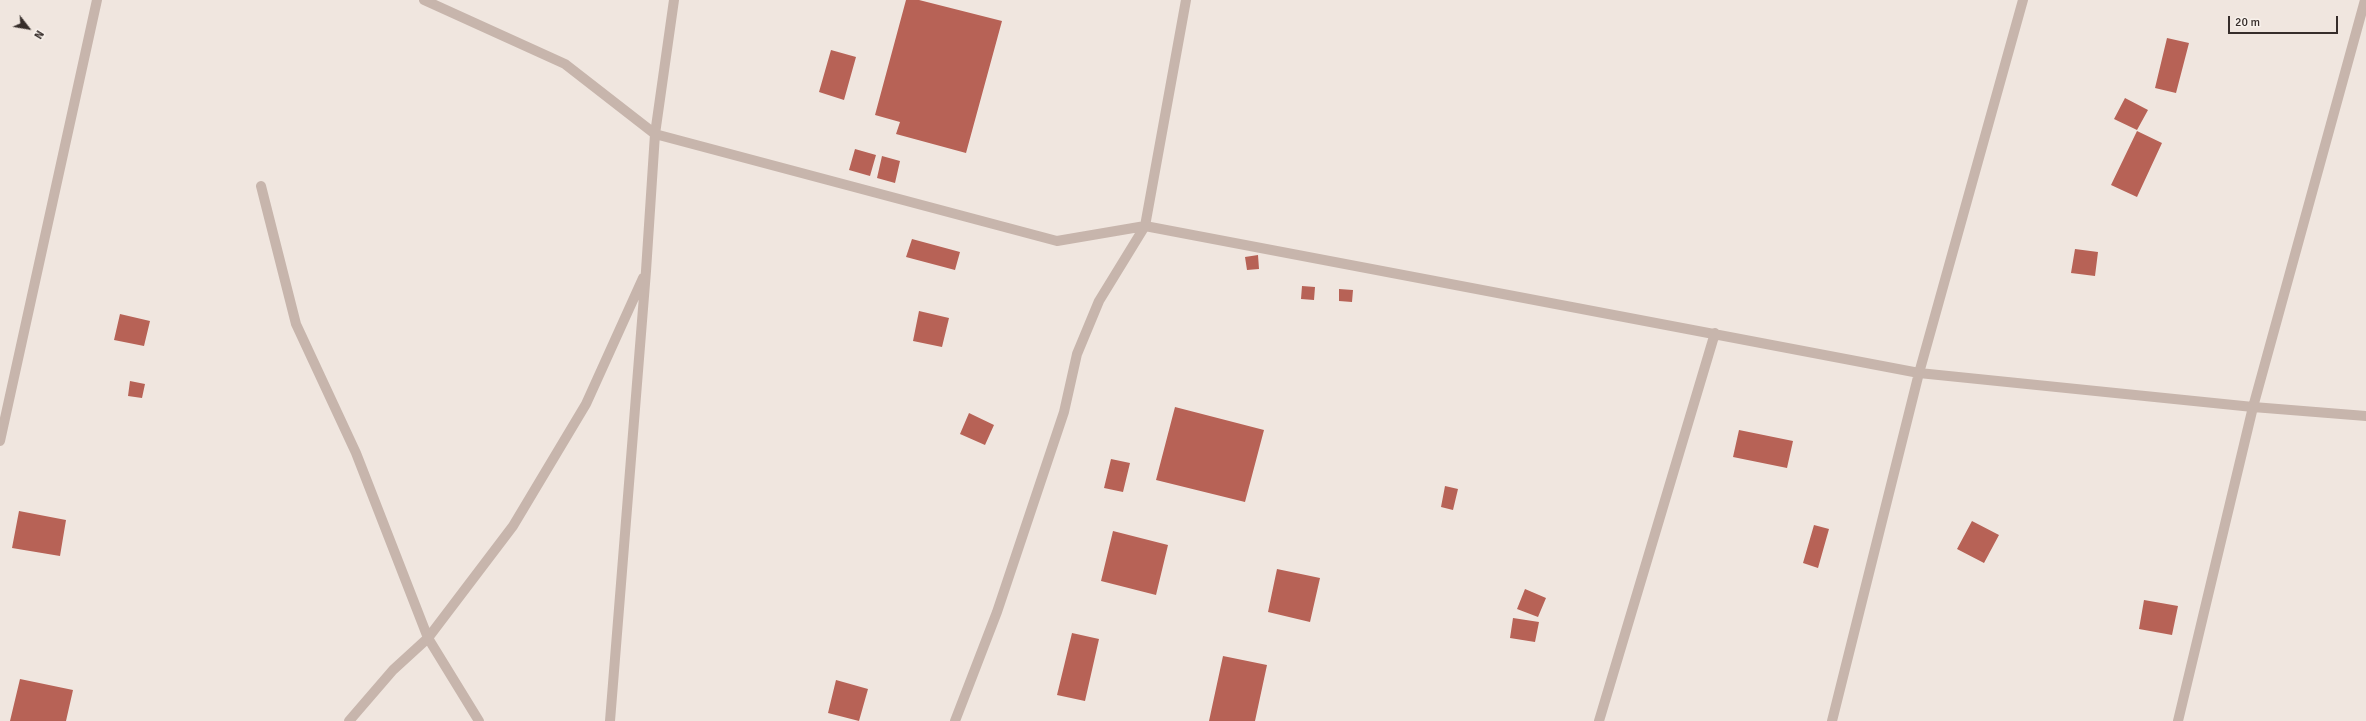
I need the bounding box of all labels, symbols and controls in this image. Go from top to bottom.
north arrow [8,8,48,48]
scale bar [2230,8,2340,34]
text: 20 m [2235,15,2260,30]
text: N [31,28,46,41]

